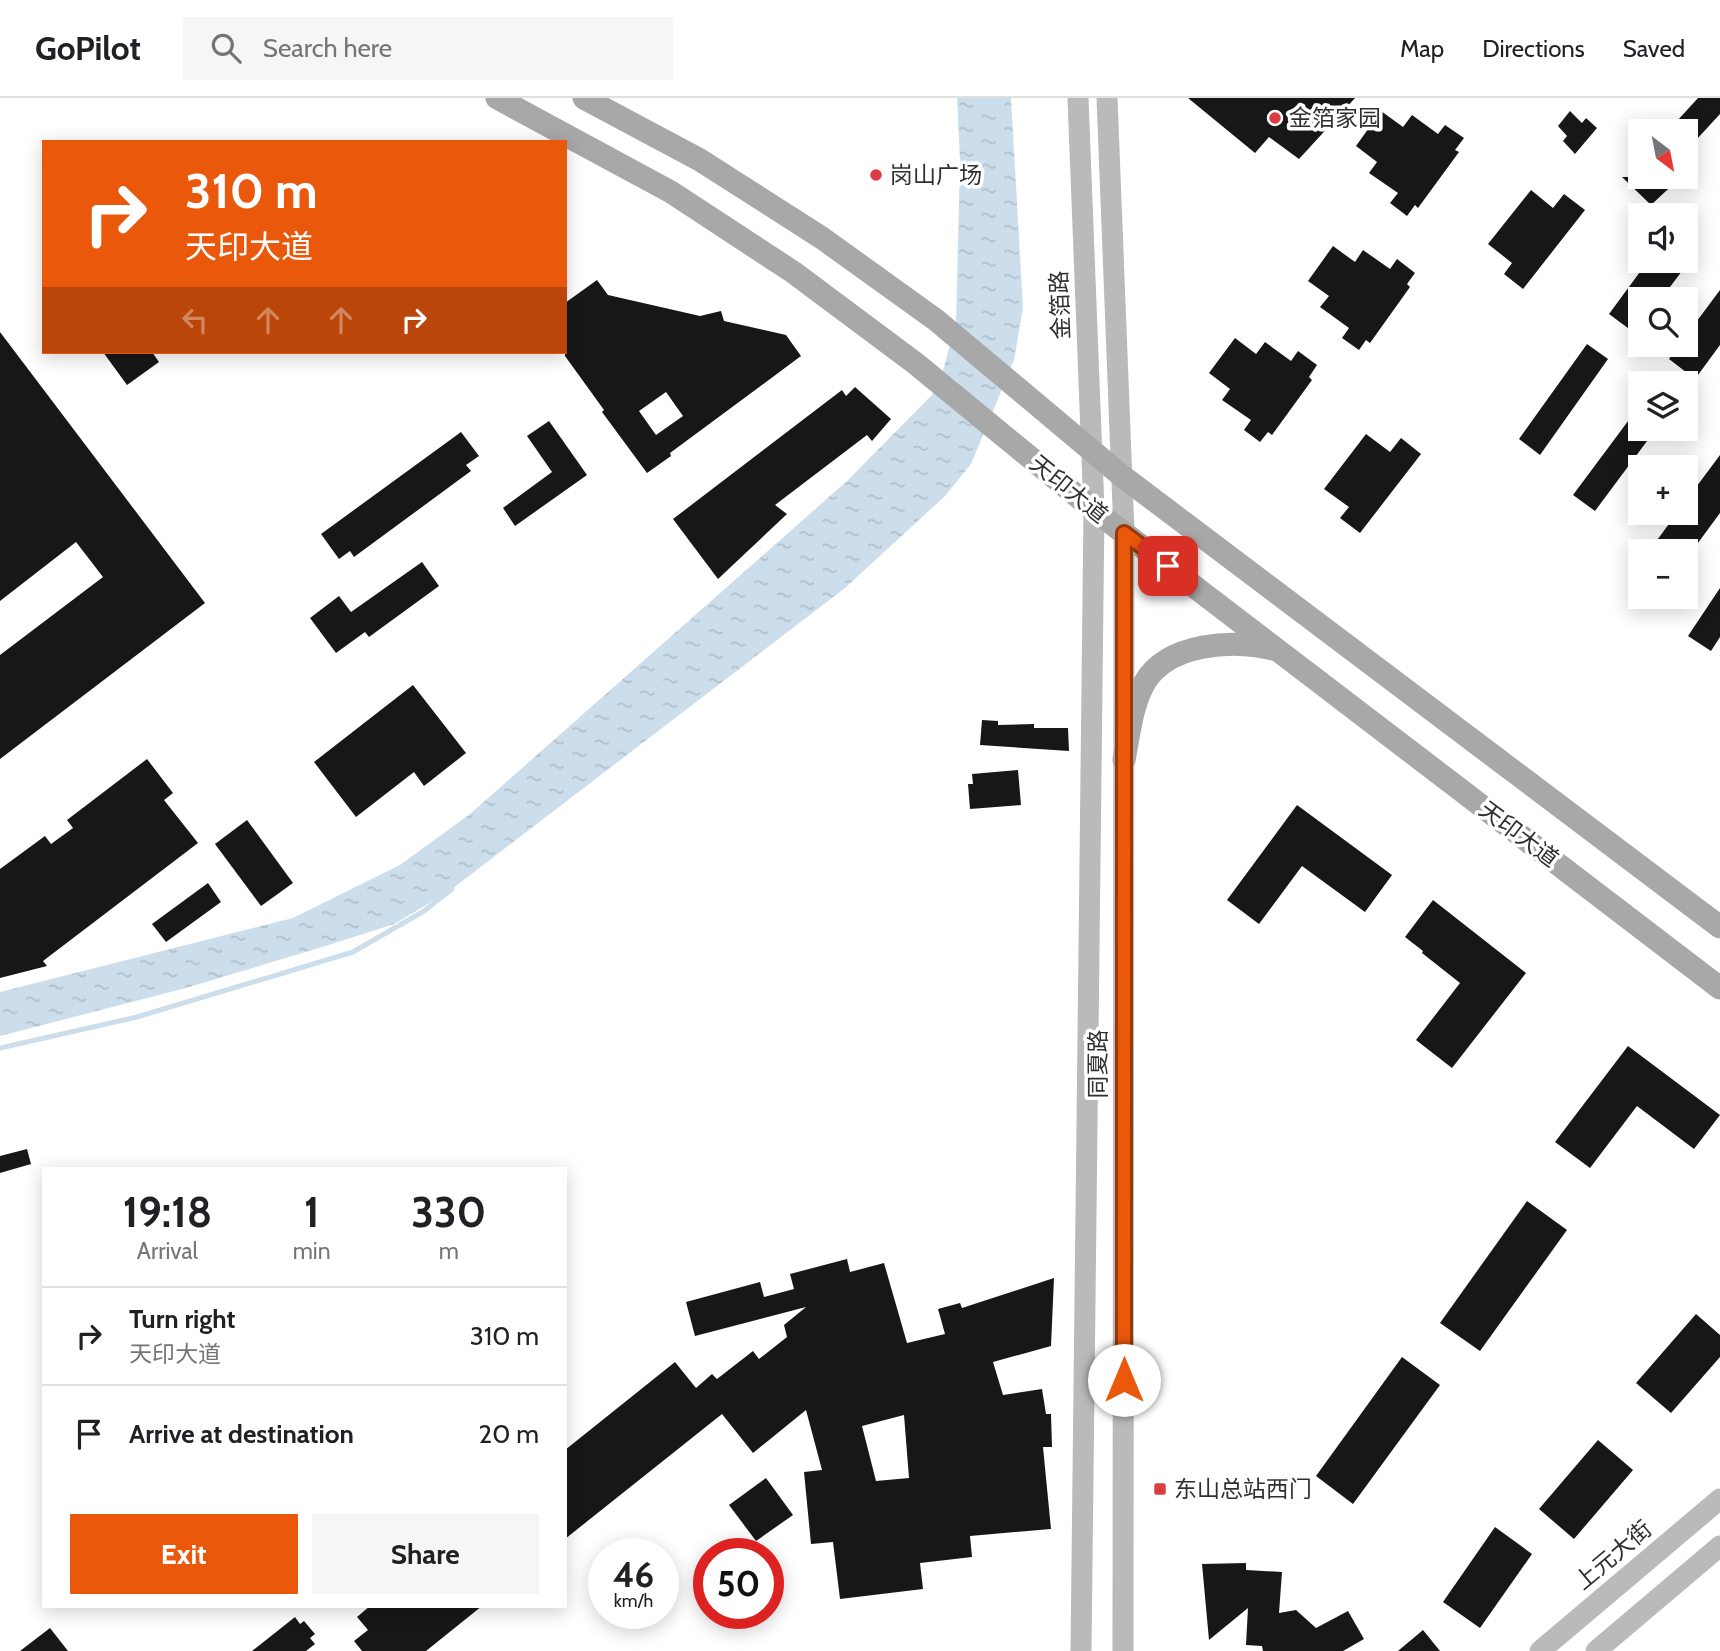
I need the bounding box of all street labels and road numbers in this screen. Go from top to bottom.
street label: 金箔路 [1045,270,1075,340]
street label: 天印大道 [1024,449,1114,529]
street label: 天印大道 [1474,795,1564,873]
street label: 同夏路 [1084,1030,1112,1099]
street label: 上元大街 [1569,1515,1657,1595]

